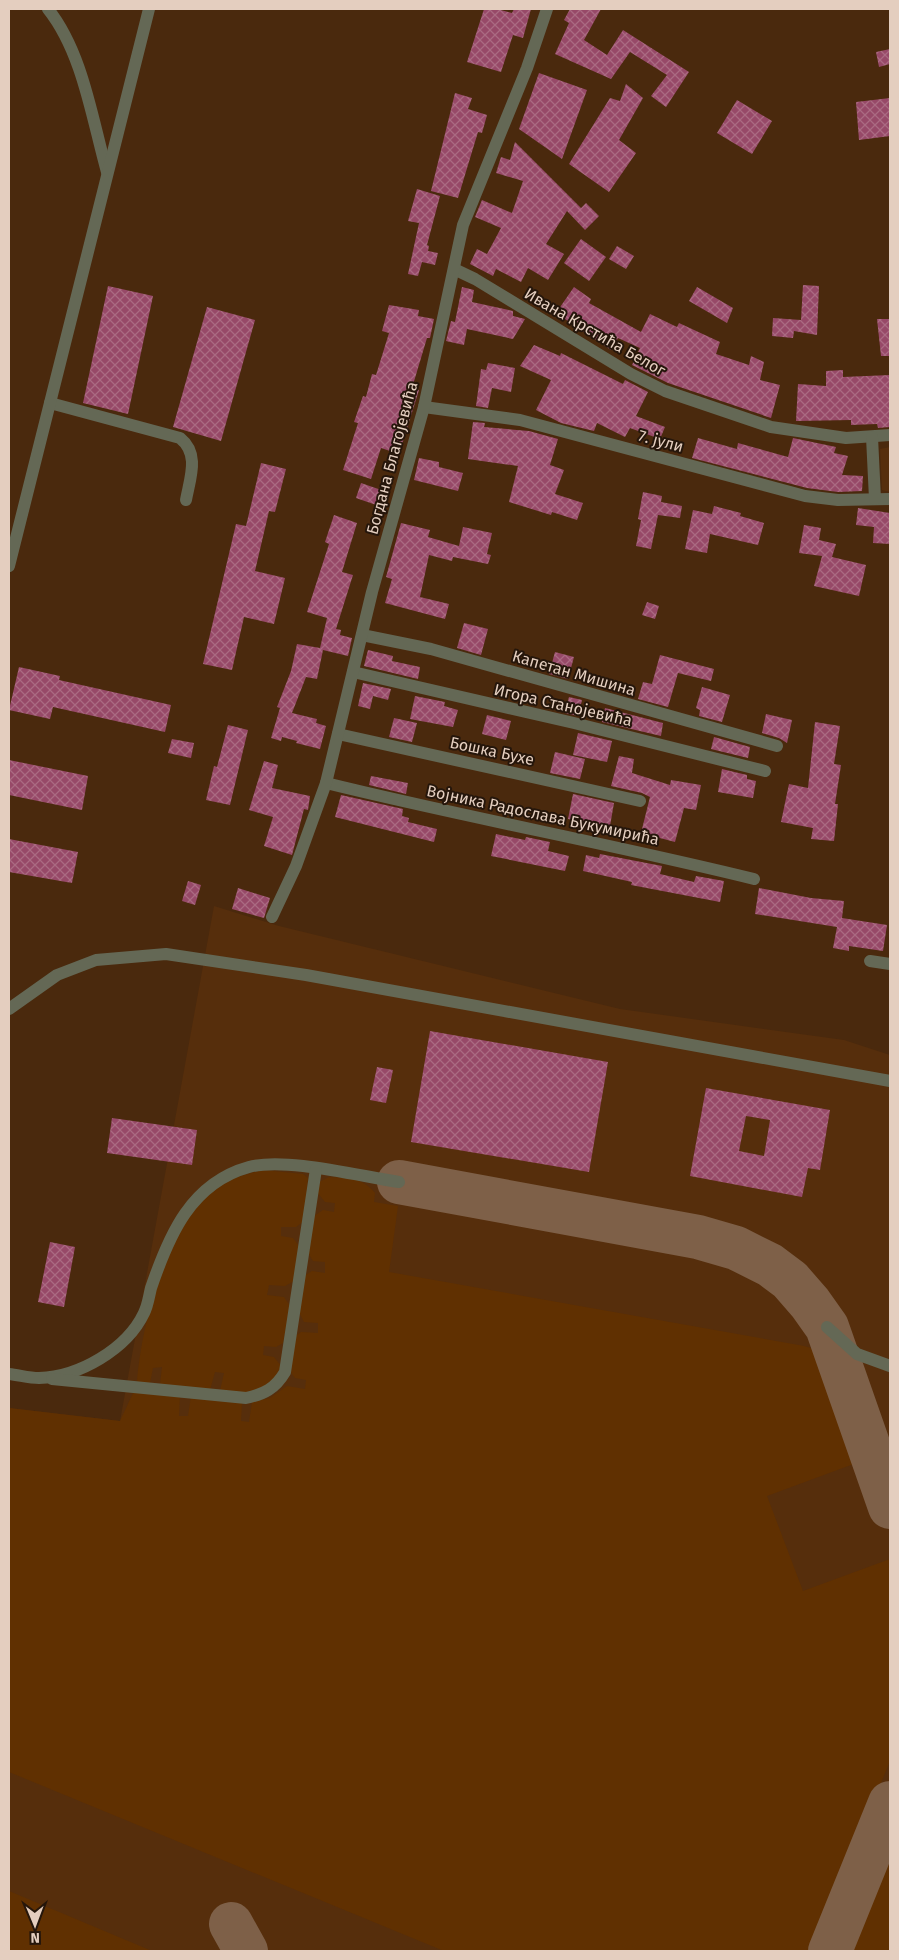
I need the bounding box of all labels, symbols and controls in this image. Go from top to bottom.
street label: Ивана Крстића Белог [521,284,669,380]
street label: Богдана Благојевића [362,379,422,537]
street label: 7. јули [636,426,686,456]
street label: Капетан Мишина [510,646,638,700]
street label: Игора Станојевића [492,680,634,730]
street label: Бошка Бухе [448,733,536,769]
street label: Војника Радослава Букумирића [425,781,661,849]
north arrow [10,1900,60,1950]
text: N [30,1929,40,1946]

